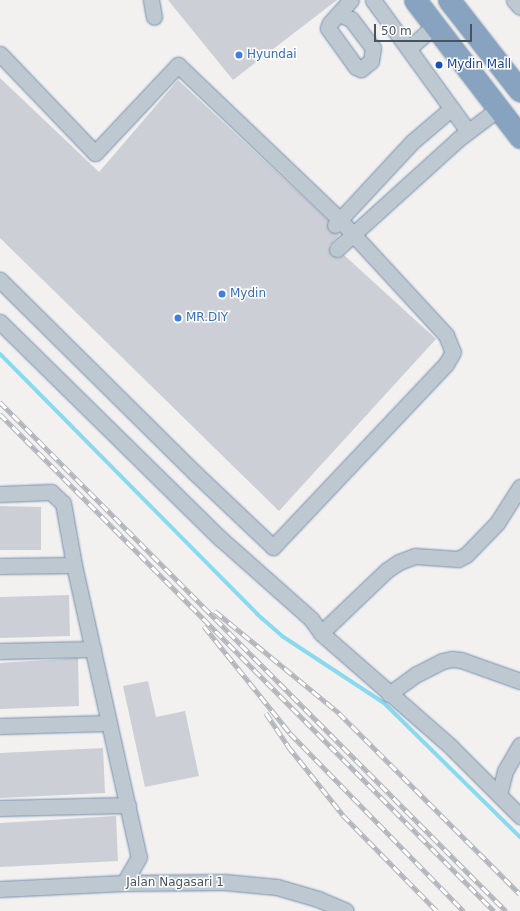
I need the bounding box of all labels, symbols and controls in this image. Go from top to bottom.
scale bar [376,16,474,42]
text: 50 m [381,24,412,38]
place label: Hyundai [247,48,297,62]
marker: Hyundai [234,50,244,60]
place label: Mydin Mall [447,58,511,72]
marker: Mydin Mall [434,60,444,70]
place label: Mydin [230,287,266,301]
marker: Mydin [217,289,227,299]
place label: MR.DIY [186,311,228,325]
marker: MR.DIY [173,313,183,323]
street label: Jalan Nagasari 1 [126,876,224,890]

